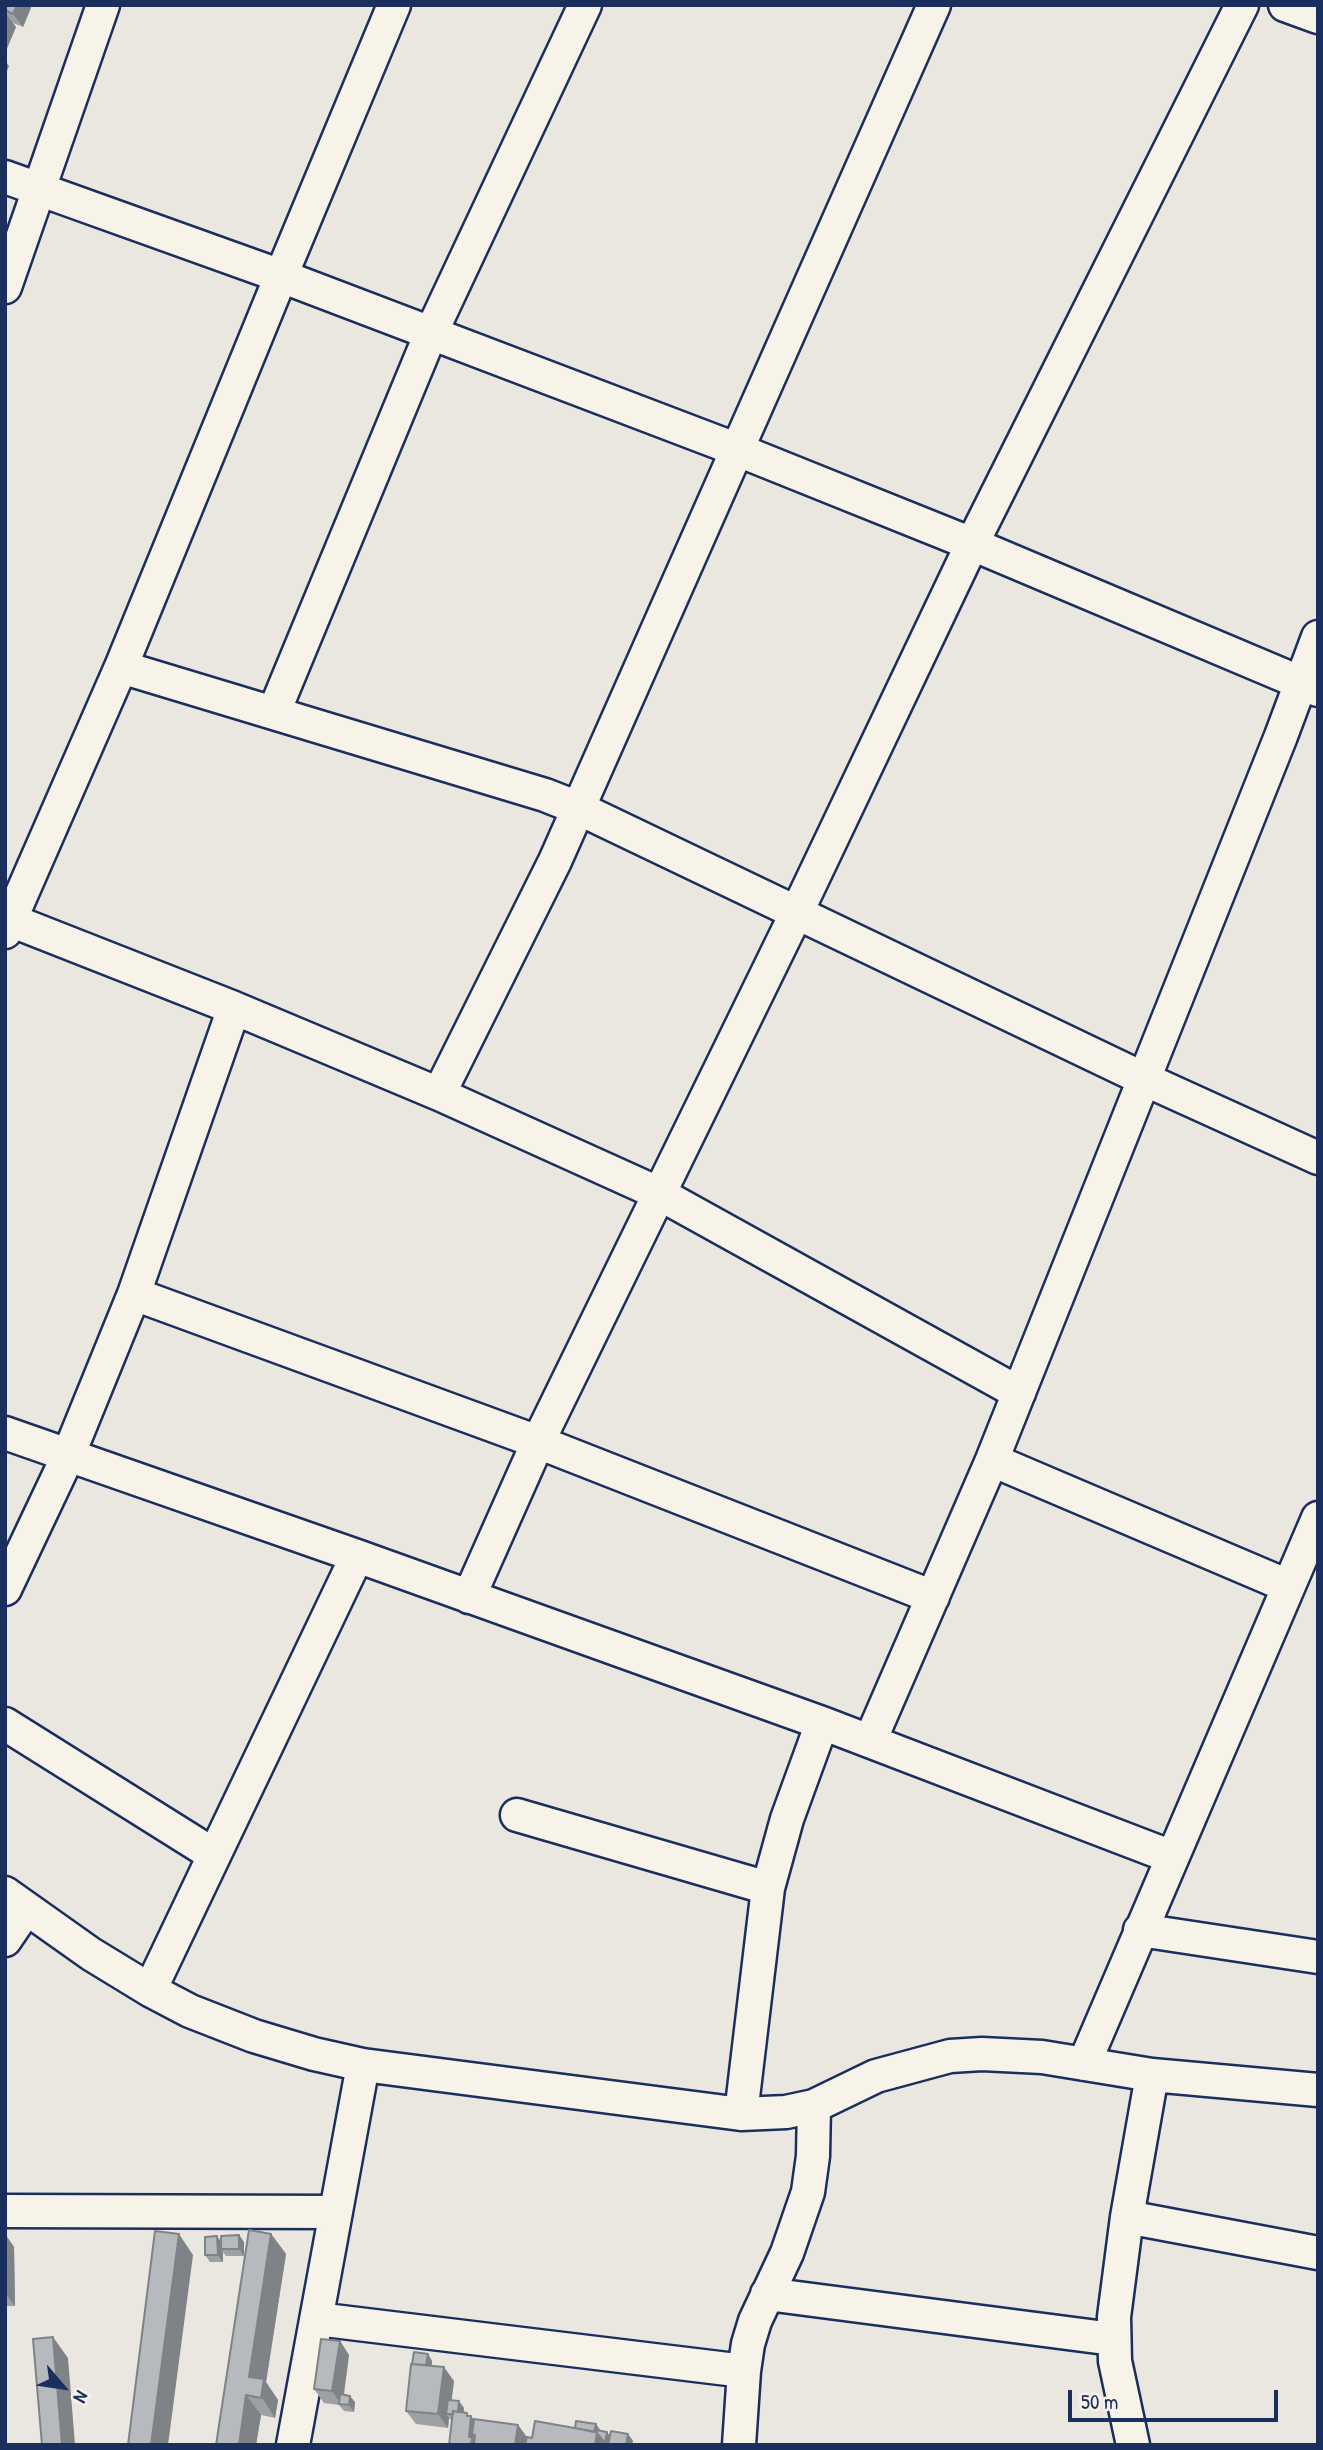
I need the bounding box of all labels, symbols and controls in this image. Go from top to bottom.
north arrow [28,2352,98,2422]
scale bar [1071,2376,1281,2420]
text: N [68,2386,95,2408]
text: 50 m [1081,2387,1118,2416]

